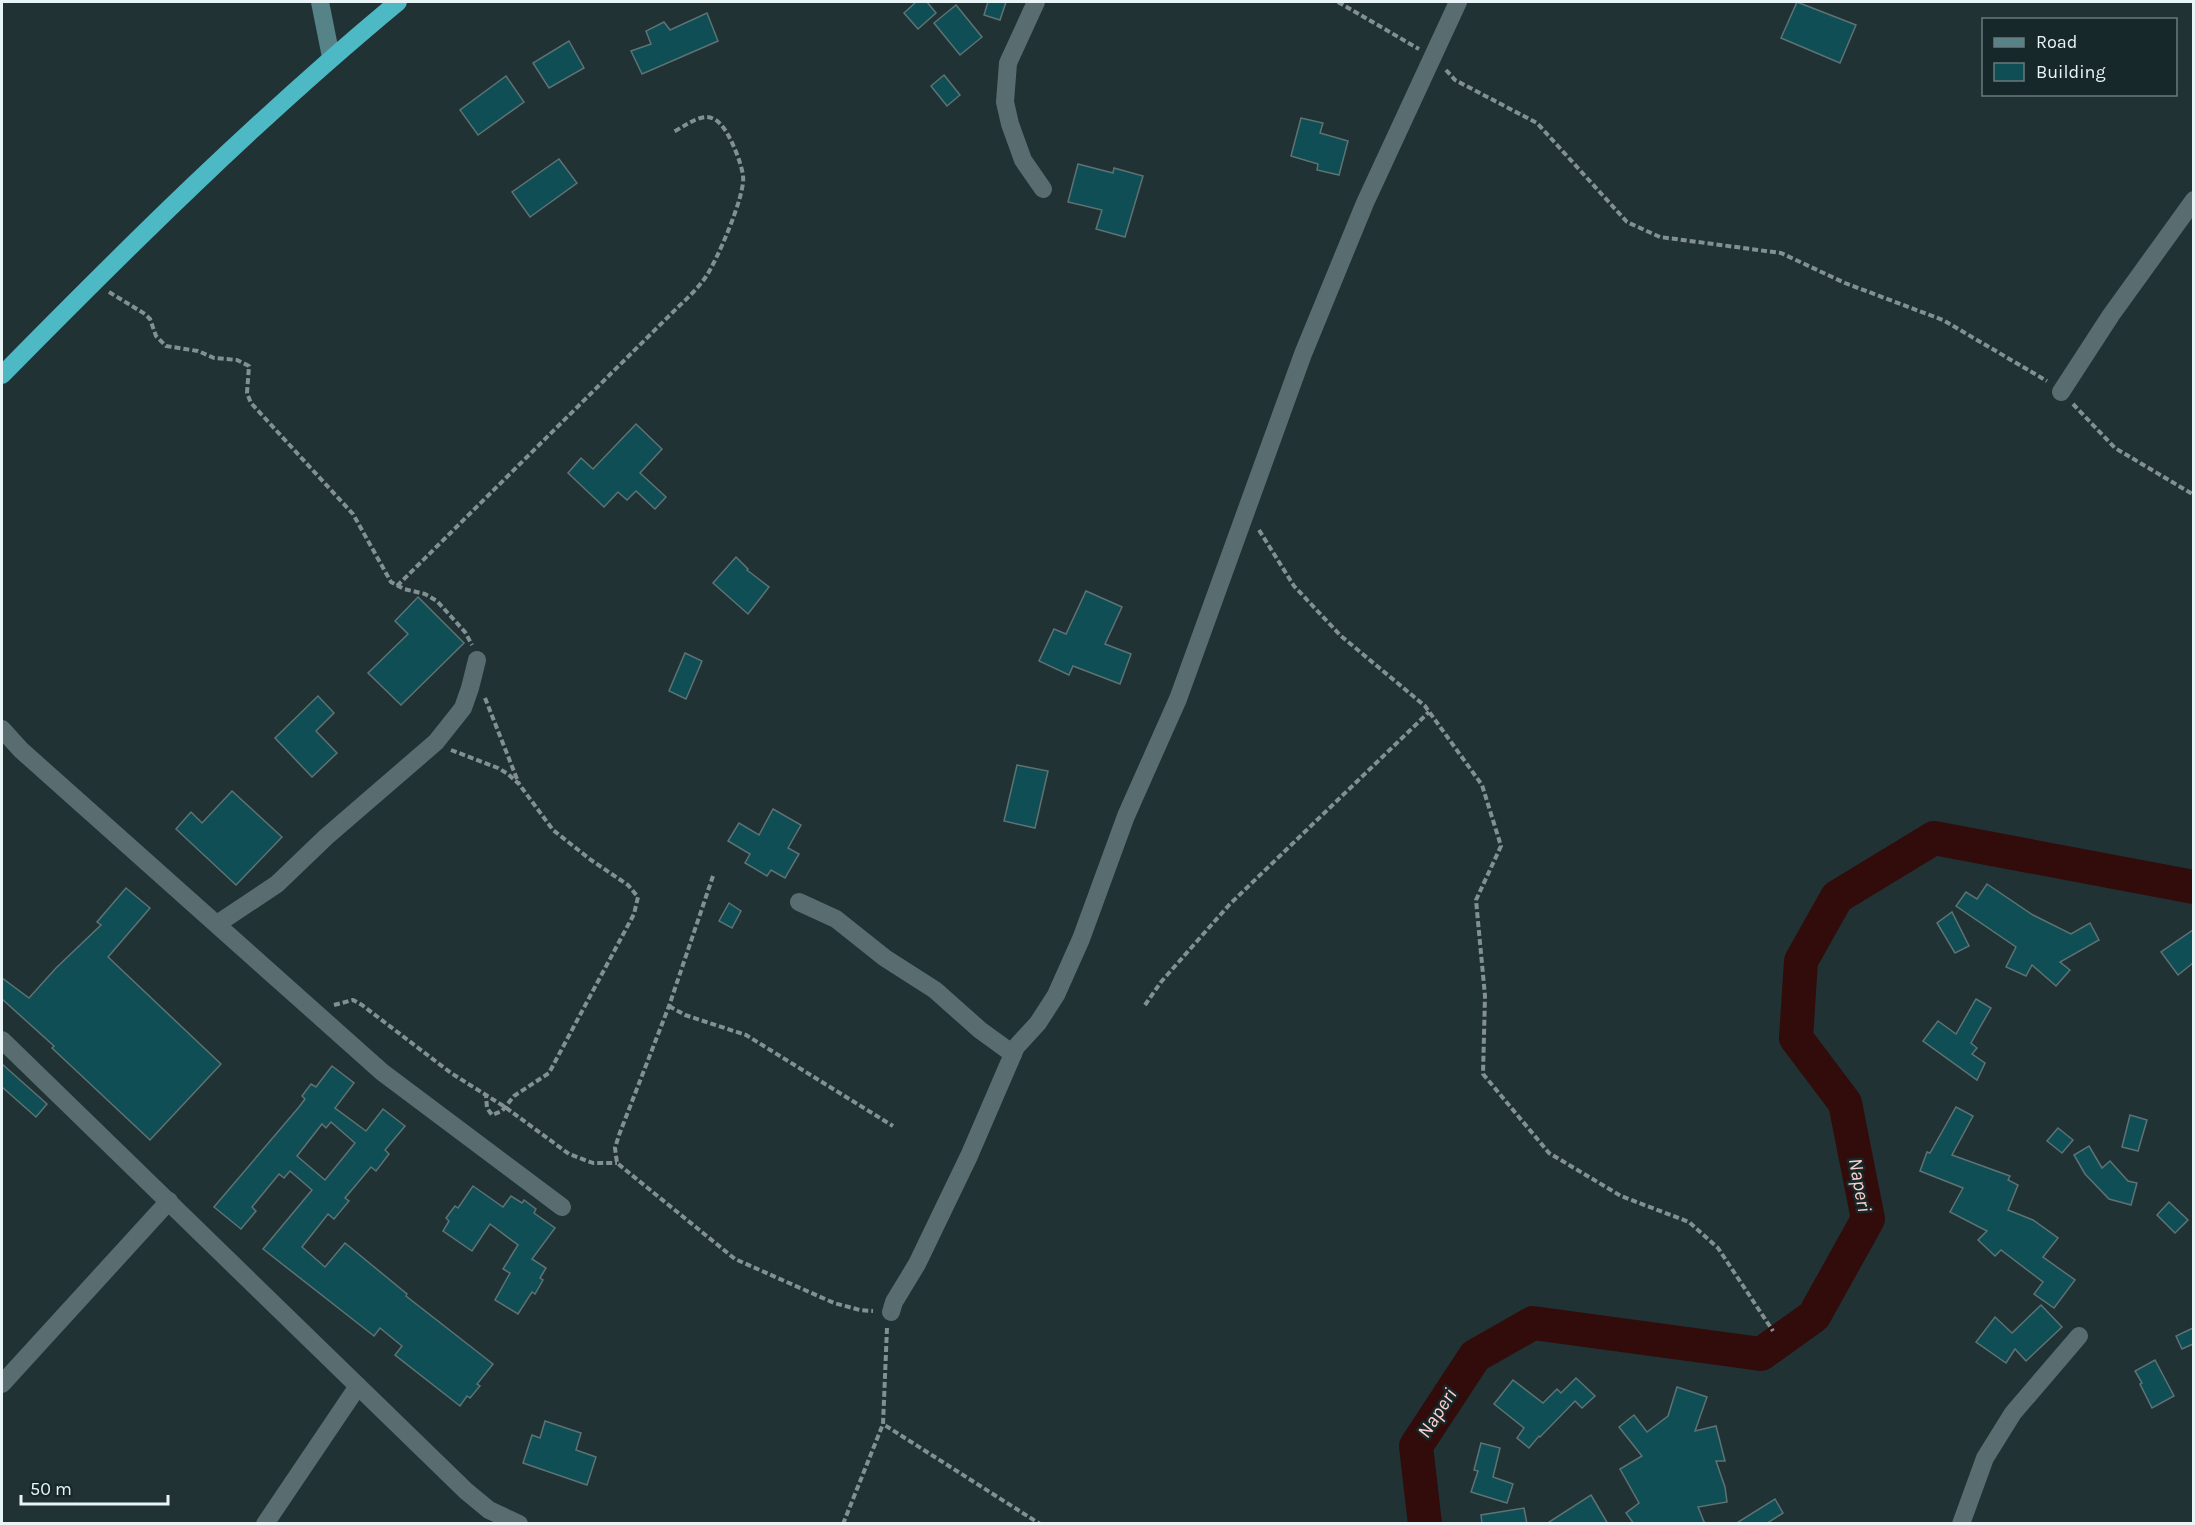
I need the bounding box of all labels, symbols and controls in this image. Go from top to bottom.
legend [1982,18,2177,96]
text: Road [2036,31,2077,53]
text: Building [2036,61,2106,83]
water label: Naperi [1844,1156,1876,1214]
water label: Naperi [1412,1384,1462,1442]
scale bar [21,1468,168,1506]
text: 50 m [30,1478,72,1500]

